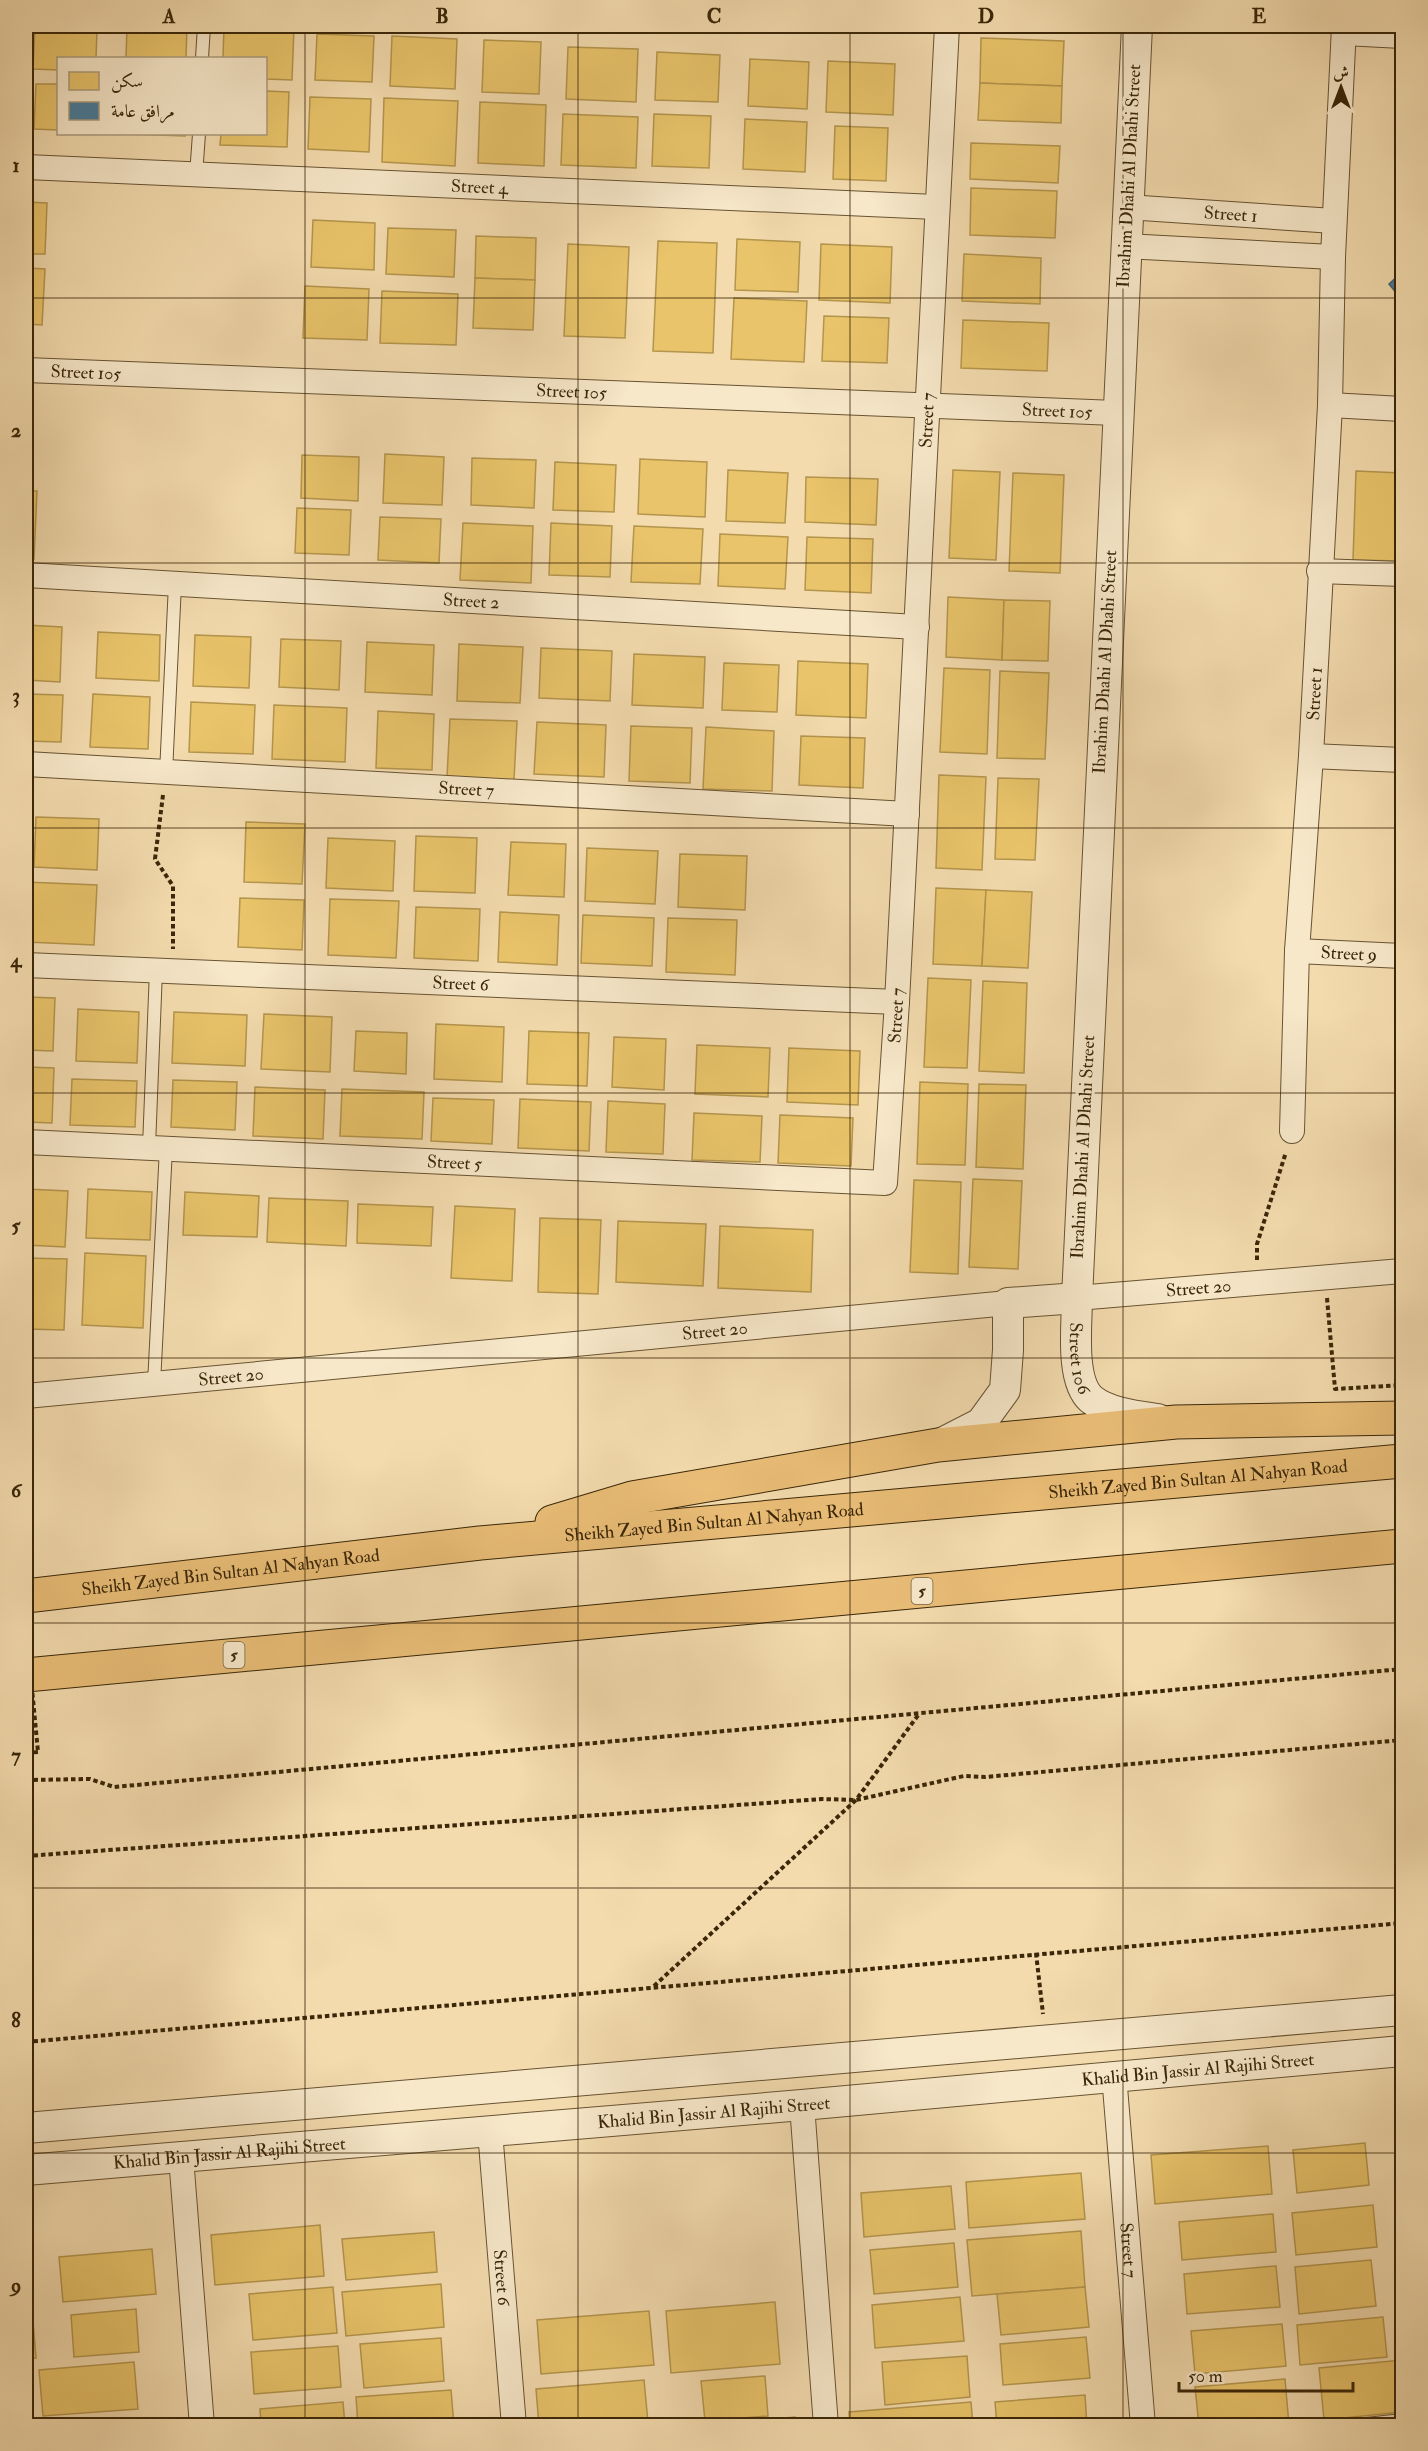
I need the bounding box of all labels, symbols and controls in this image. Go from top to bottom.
text: A [162,4,176,29]
text: B [435,4,449,29]
text: C [707,4,721,29]
text: D [978,4,994,29]
text: E [1252,4,1267,29]
legend [57,57,267,135]
north arrow [1311,57,1371,117]
street label: Ibrahim Dhahi Al Dhahi Street [1112,63,1146,289]
text: ش [1333,63,1349,83]
text: سكن [111,70,143,93]
text: مرافق عامة [111,100,175,124]
text: 1 [12,153,20,178]
street label: Street 4 [451,174,510,200]
street label: Street 1 [1203,201,1258,227]
street label: Street 105 [50,359,122,385]
street label: Street 105 [536,379,607,404]
street label: Street 7 [914,392,940,448]
street label: Street 105 [1021,398,1093,424]
text: 2 [11,418,21,443]
street label: Ibrahim Dhahi Al Dhahi Street [1088,549,1122,775]
street label: Street 2 [442,588,500,614]
street label: Street 1 [1301,666,1327,721]
text: 3 [12,683,20,708]
street label: Street 7 [438,776,495,802]
street label: Street 9 [1320,941,1378,966]
text: 4 [10,948,23,973]
street label: Street 6 [432,971,490,996]
street label: Street 7 [883,987,909,1044]
street label: Ibrahim Dhahi Al Dhahi Street [1066,1034,1100,1260]
street label: Street 5 [426,1150,483,1175]
text: 5 [12,1213,22,1238]
street label: Street 20 [1165,1274,1232,1302]
street label: Street 20 [681,1316,749,1345]
street label: Street 106 [1064,1322,1096,1399]
street label: Street 20 [197,1362,265,1391]
street label: Sheikh Zayed Bin Sultan Al Nahyan Road [1048,1454,1349,1504]
text: 6 [11,1478,23,1503]
street label: Sheikh Zayed Bin Sultan Al Nahyan Road [563,1497,865,1547]
street label: Sheikh Zayed Bin Sultan Al Nahyan Road [80,1543,381,1601]
road number: 5 [912,1578,932,1604]
road number: 5 [224,1642,244,1668]
text: 7 [11,1743,21,1768]
text: 8 [11,2008,21,2033]
street label: Khalid Bin Jassir Al Rajihi Street [1080,2047,1315,2091]
street label: Khalid Bin Jassir Al Rajihi Street [596,2091,831,2134]
street label: Khalid Bin Jassir Al Rajihi Street [112,2132,347,2174]
street label: Street 7 [1115,2222,1142,2279]
street label: Street 6 [488,2249,516,2307]
text: 9 [9,2273,21,2298]
scale bar [1179,2355,1353,2393]
text: 50 m [1188,2365,1223,2388]

